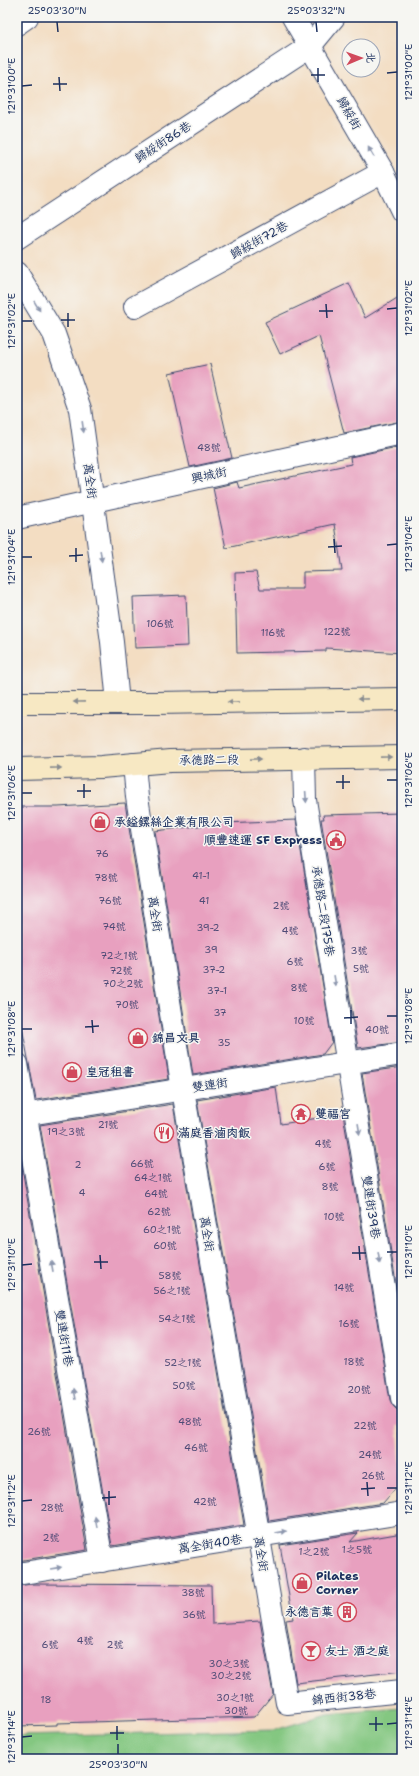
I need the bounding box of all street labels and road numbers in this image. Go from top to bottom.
street label: 歸綏街 [333,93,365,133]
street label: 歸綏街86巷 [132,118,194,166]
street label: 歸綏街72巷 [227,218,291,262]
street label: 萬全街 [80,462,100,500]
street label: 興城街 [190,463,228,487]
street label: 承德路二段 [179,751,239,769]
street label: 承德路二段175巷 [308,864,338,958]
street label: 萬全街 [144,895,166,933]
street label: 雙連街 [191,1074,229,1096]
street label: 雙連街39巷 [358,1174,384,1240]
street label: 萬全街 [196,1215,218,1253]
street label: 雙連街11巷 [51,1308,77,1368]
street label: 萬全街40巷 [177,1531,243,1557]
street label: 萬全街 [250,1535,272,1573]
street label: 錦西街38巷 [311,1686,377,1708]

